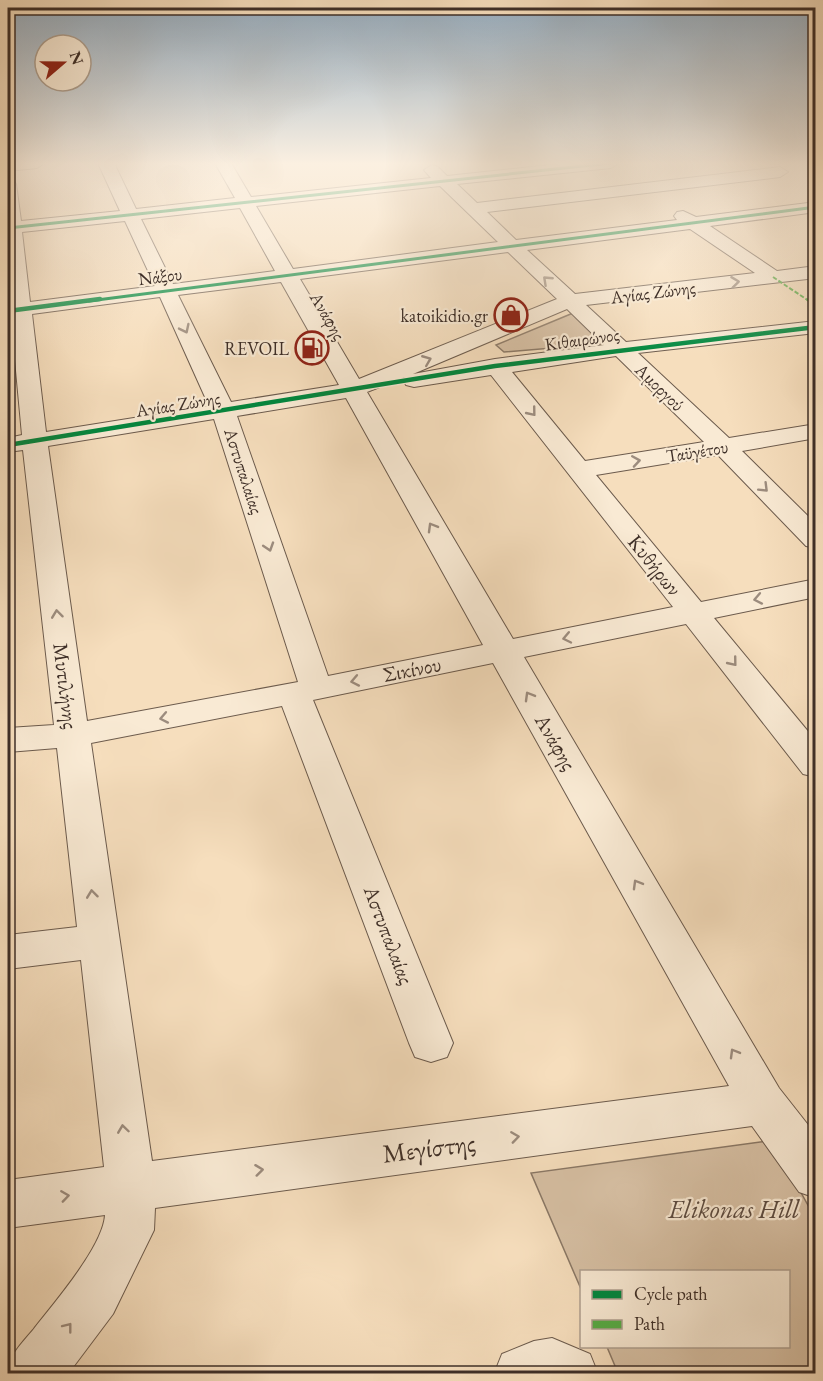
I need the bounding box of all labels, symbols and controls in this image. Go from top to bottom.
north arrow [33,33,93,93]
text: N [65,48,89,68]
street label: Νάξου [137,262,183,290]
street label: Αγίας Ζώνης [608,275,697,309]
one-way arrow [544,276,555,287]
one-way arrow [730,276,740,289]
street label: Ανάφης [305,287,351,344]
shop icon: katoikidio.gr [493,297,529,333]
place label: katoikidio.gr [401,304,488,327]
street label: Κιθαιρώνος [543,322,621,356]
one-way arrow [178,323,190,334]
fuel station icon: REVOIL [294,330,330,366]
place label: REVOIL [224,337,289,360]
one-way arrow [420,355,431,367]
street label: Αμοργού [630,357,689,416]
street label: Αγίας Ζώνης [133,386,222,422]
one-way arrow [524,405,535,416]
street label: Αστυπαλαίας [219,424,269,517]
street label: Ταϋγέτου [664,435,730,467]
one-way arrow [632,455,641,467]
one-way arrow [756,480,767,491]
one-way arrow [428,523,439,533]
street label: Κυθήρων [622,529,688,601]
one-way arrow [261,541,274,552]
one-way arrow [753,592,763,605]
one-way arrow [51,610,64,619]
one-way arrow [562,631,572,644]
street label: Μυτιλήνης [47,641,85,731]
street label: Σικίνου [381,650,443,688]
one-way arrow [725,655,736,666]
one-way arrow [351,674,361,687]
one-way arrow [525,692,536,702]
street label: Ανάφης [529,708,583,775]
one-way arrow [159,711,169,724]
one-way arrow [633,880,644,890]
street label: Αστυπαλαίας [357,881,420,988]
one-way arrow [86,889,99,898]
one-way arrow [730,1049,741,1059]
one-way arrow [118,1124,130,1133]
street label: Μεγίστης [381,1125,477,1171]
one-way arrow [510,1131,519,1144]
one-way arrow [254,1165,263,1177]
one-way arrow [61,1190,70,1202]
park label: Elikonas Hill [668,1192,800,1226]
legend [580,1270,790,1348]
text: Cycle path [634,1282,708,1305]
text: Path [634,1312,665,1335]
one-way arrow [61,1323,72,1334]

